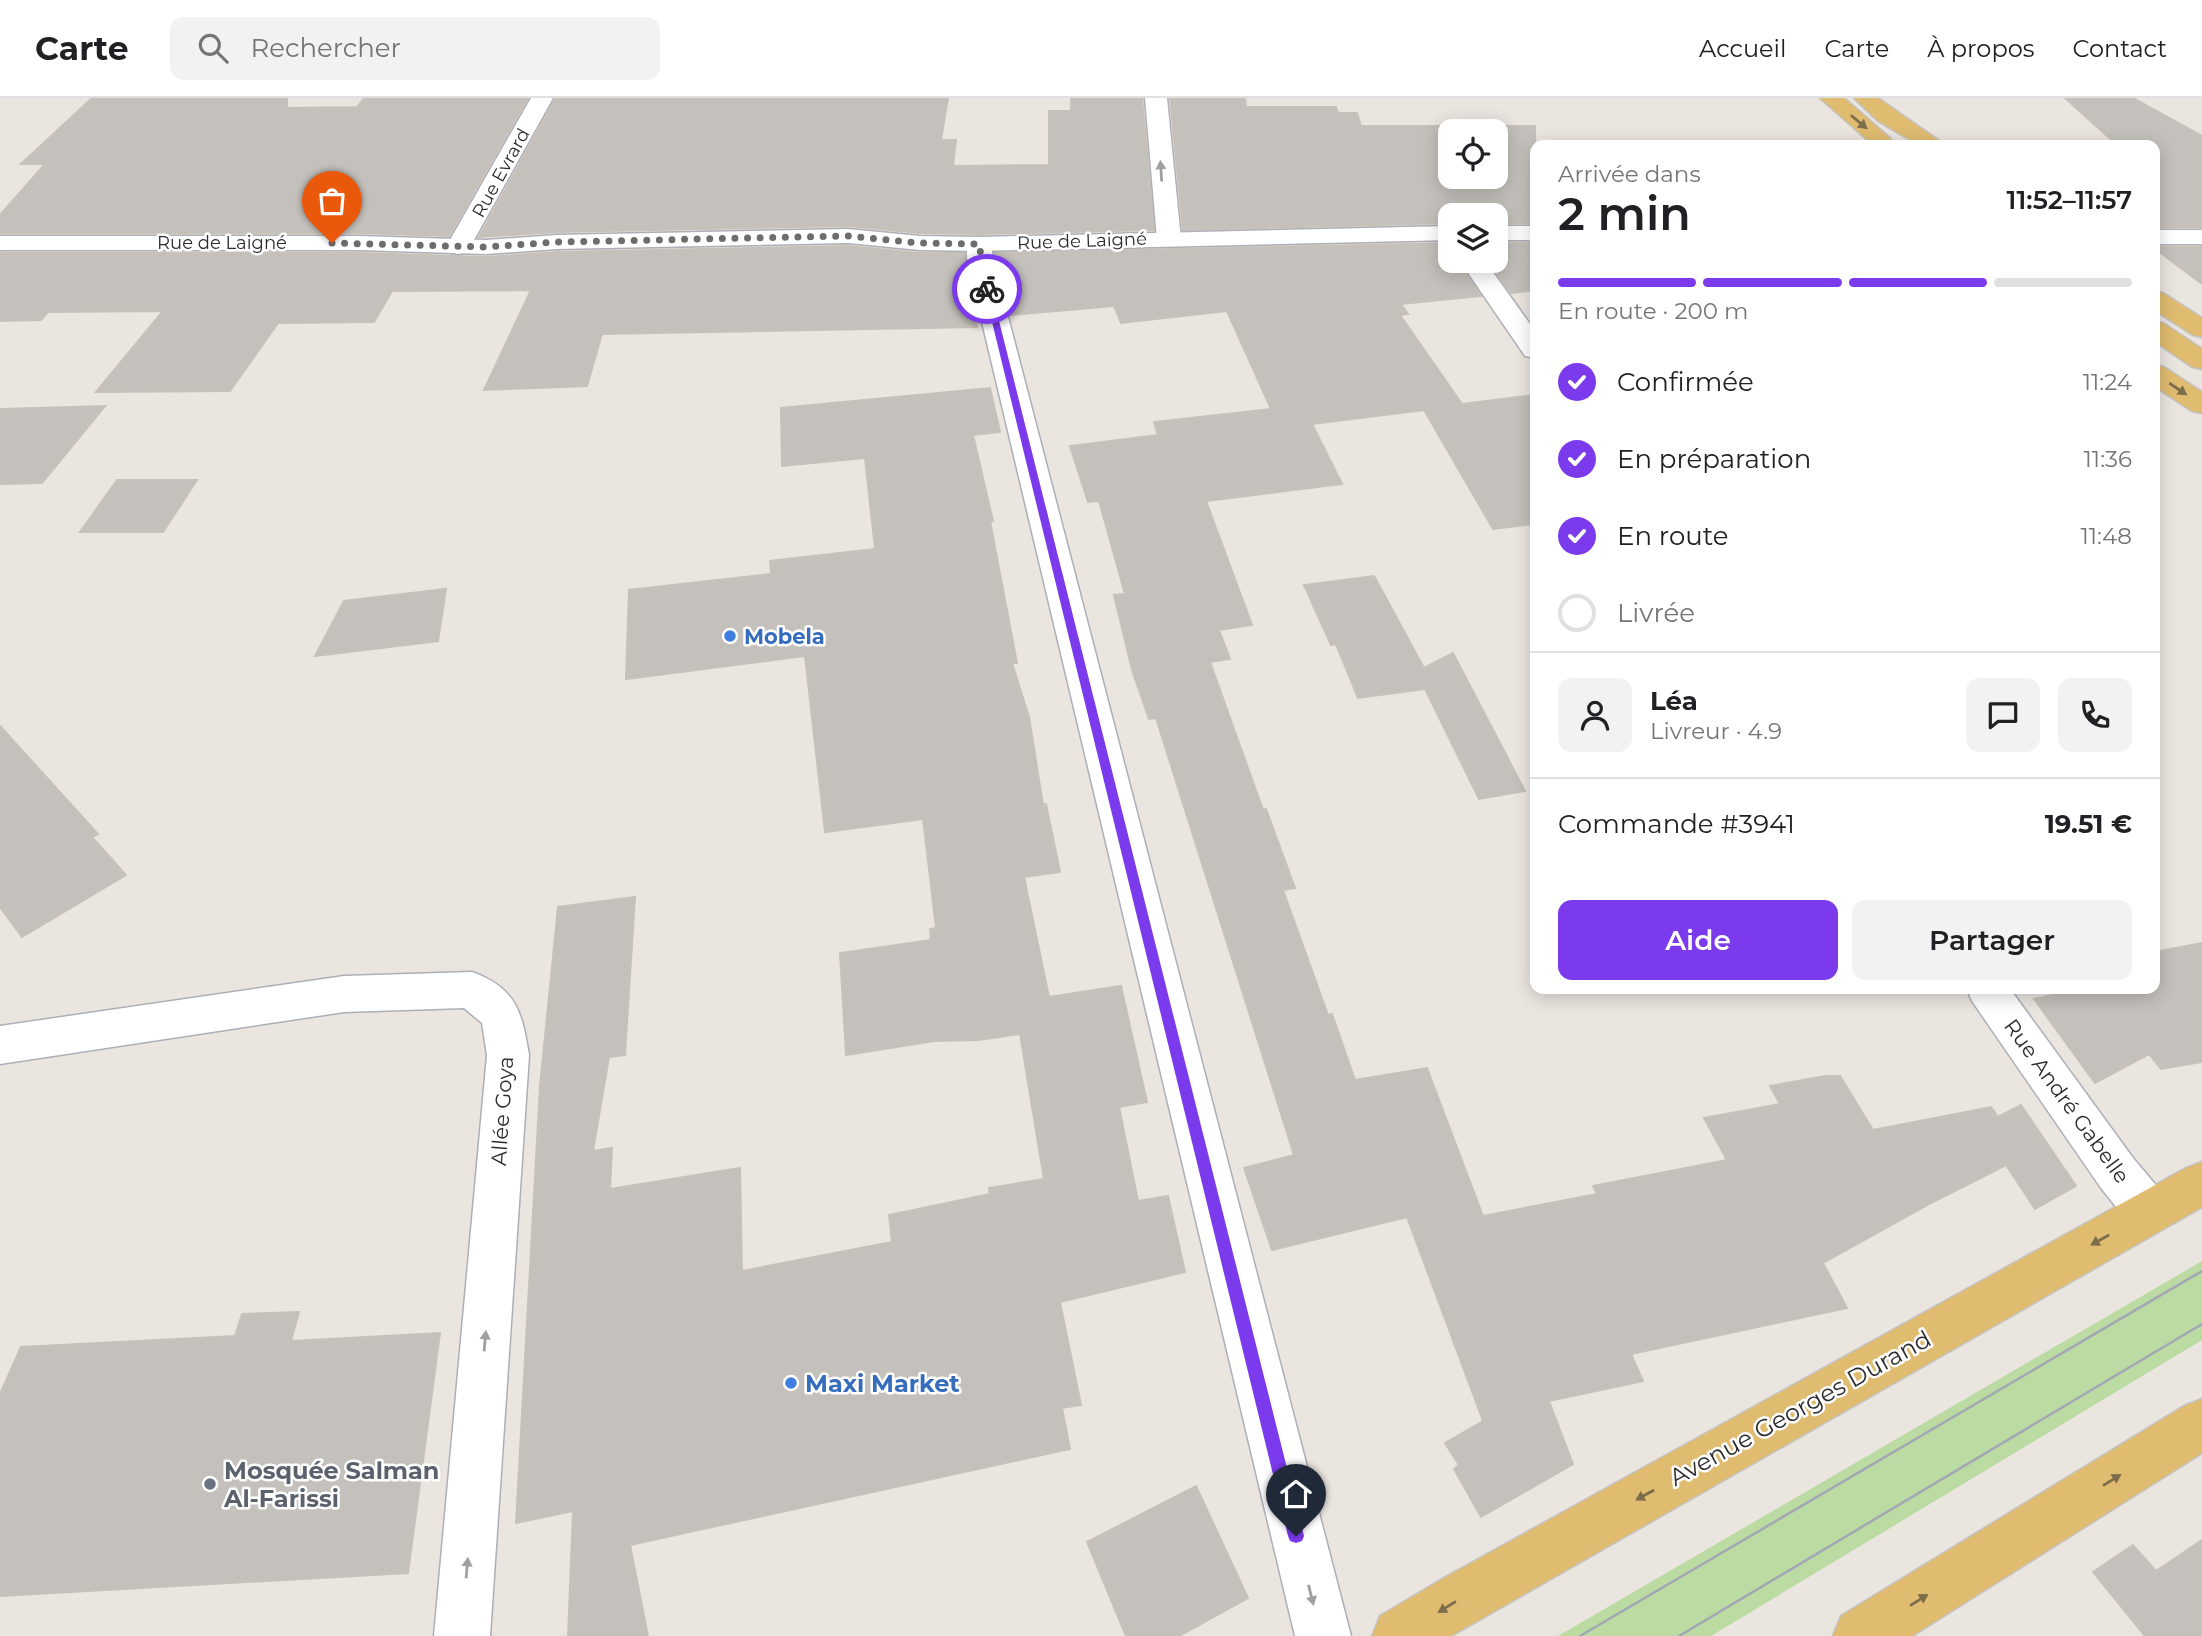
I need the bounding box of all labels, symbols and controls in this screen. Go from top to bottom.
search box [170,17,660,80]
text: Carte [35,28,128,68]
icon: search [194,29,232,67]
text: Rechercher [250,32,401,64]
text: Accueil [1699,34,1786,63]
text: Carte [1824,34,1889,63]
text: À propos [1927,34,2034,63]
text: Contact [2072,34,2167,63]
one-way arrow [1850,114,1868,129]
map controls [1438,119,1508,273]
button: locate [1438,119,1508,189]
street label: Rue Evrard [467,125,535,221]
one-way arrow [1155,160,1166,182]
text: Arrivée dans [1558,160,1701,188]
pin [302,171,362,243]
icon: bag [313,182,351,220]
text: 11:52–11:57 [2006,184,2132,216]
text: 2 min [1558,185,1691,242]
button: layers [1438,203,1508,273]
street label: Rue de Laigné [1017,228,1147,254]
street label: Rue de Laigné [157,232,287,254]
courier [952,254,1022,324]
icon: bike [968,270,1006,308]
text: En route · 200 m [1558,297,1748,325]
icon: check [1558,363,1596,401]
text: Confirmée [1617,366,1754,398]
text: 11:24 [2083,368,2132,396]
one-way arrow [2169,382,2187,396]
icon: check [1558,440,1596,478]
text: En préparation [1617,443,1811,475]
text: 11:36 [2084,445,2132,473]
icon: check [1558,517,1596,555]
text: En route [1617,520,1728,552]
text: 11:48 [2080,522,2132,550]
text: Livrée [1617,597,1695,629]
place label: Mobela [744,624,825,649]
marker: Mobela [722,628,738,644]
button: person [1558,678,1632,752]
button: chat [1966,678,2040,752]
button: phone [2058,678,2132,752]
text: Léa [1650,685,1698,717]
text: Livreur · 4.9 [1650,717,1782,745]
text: Commande #3941 [1558,808,1795,840]
text: 19.51 € [2045,808,2132,840]
button: Aide [1558,900,1838,980]
button: Partager [1852,900,2132,980]
street label: Rue André Gabelle [1999,1014,2135,1188]
street label: Allée Goya [486,1055,518,1167]
one-way arrow [2090,1234,2109,1246]
street label: Avenue Georges Durand [1664,1324,1936,1492]
one-way arrow [480,1330,491,1352]
place label: Maxi Market [805,1369,960,1398]
marker: Maxi Market [783,1375,799,1391]
place label: Mosquée Salman Al-Farissi [223,1456,439,1513]
pin [1266,1464,1326,1536]
one-way arrow [2102,1473,2122,1486]
icon: home [1277,1475,1315,1513]
marker: Mosquée Salman Al-Farissi [202,1476,218,1492]
one-way arrow [1635,1489,1654,1501]
one-way arrow [462,1557,473,1579]
one-way arrow [1306,1584,1317,1606]
one-way arrow [1909,1593,1928,1606]
one-way arrow [1437,1601,1456,1614]

